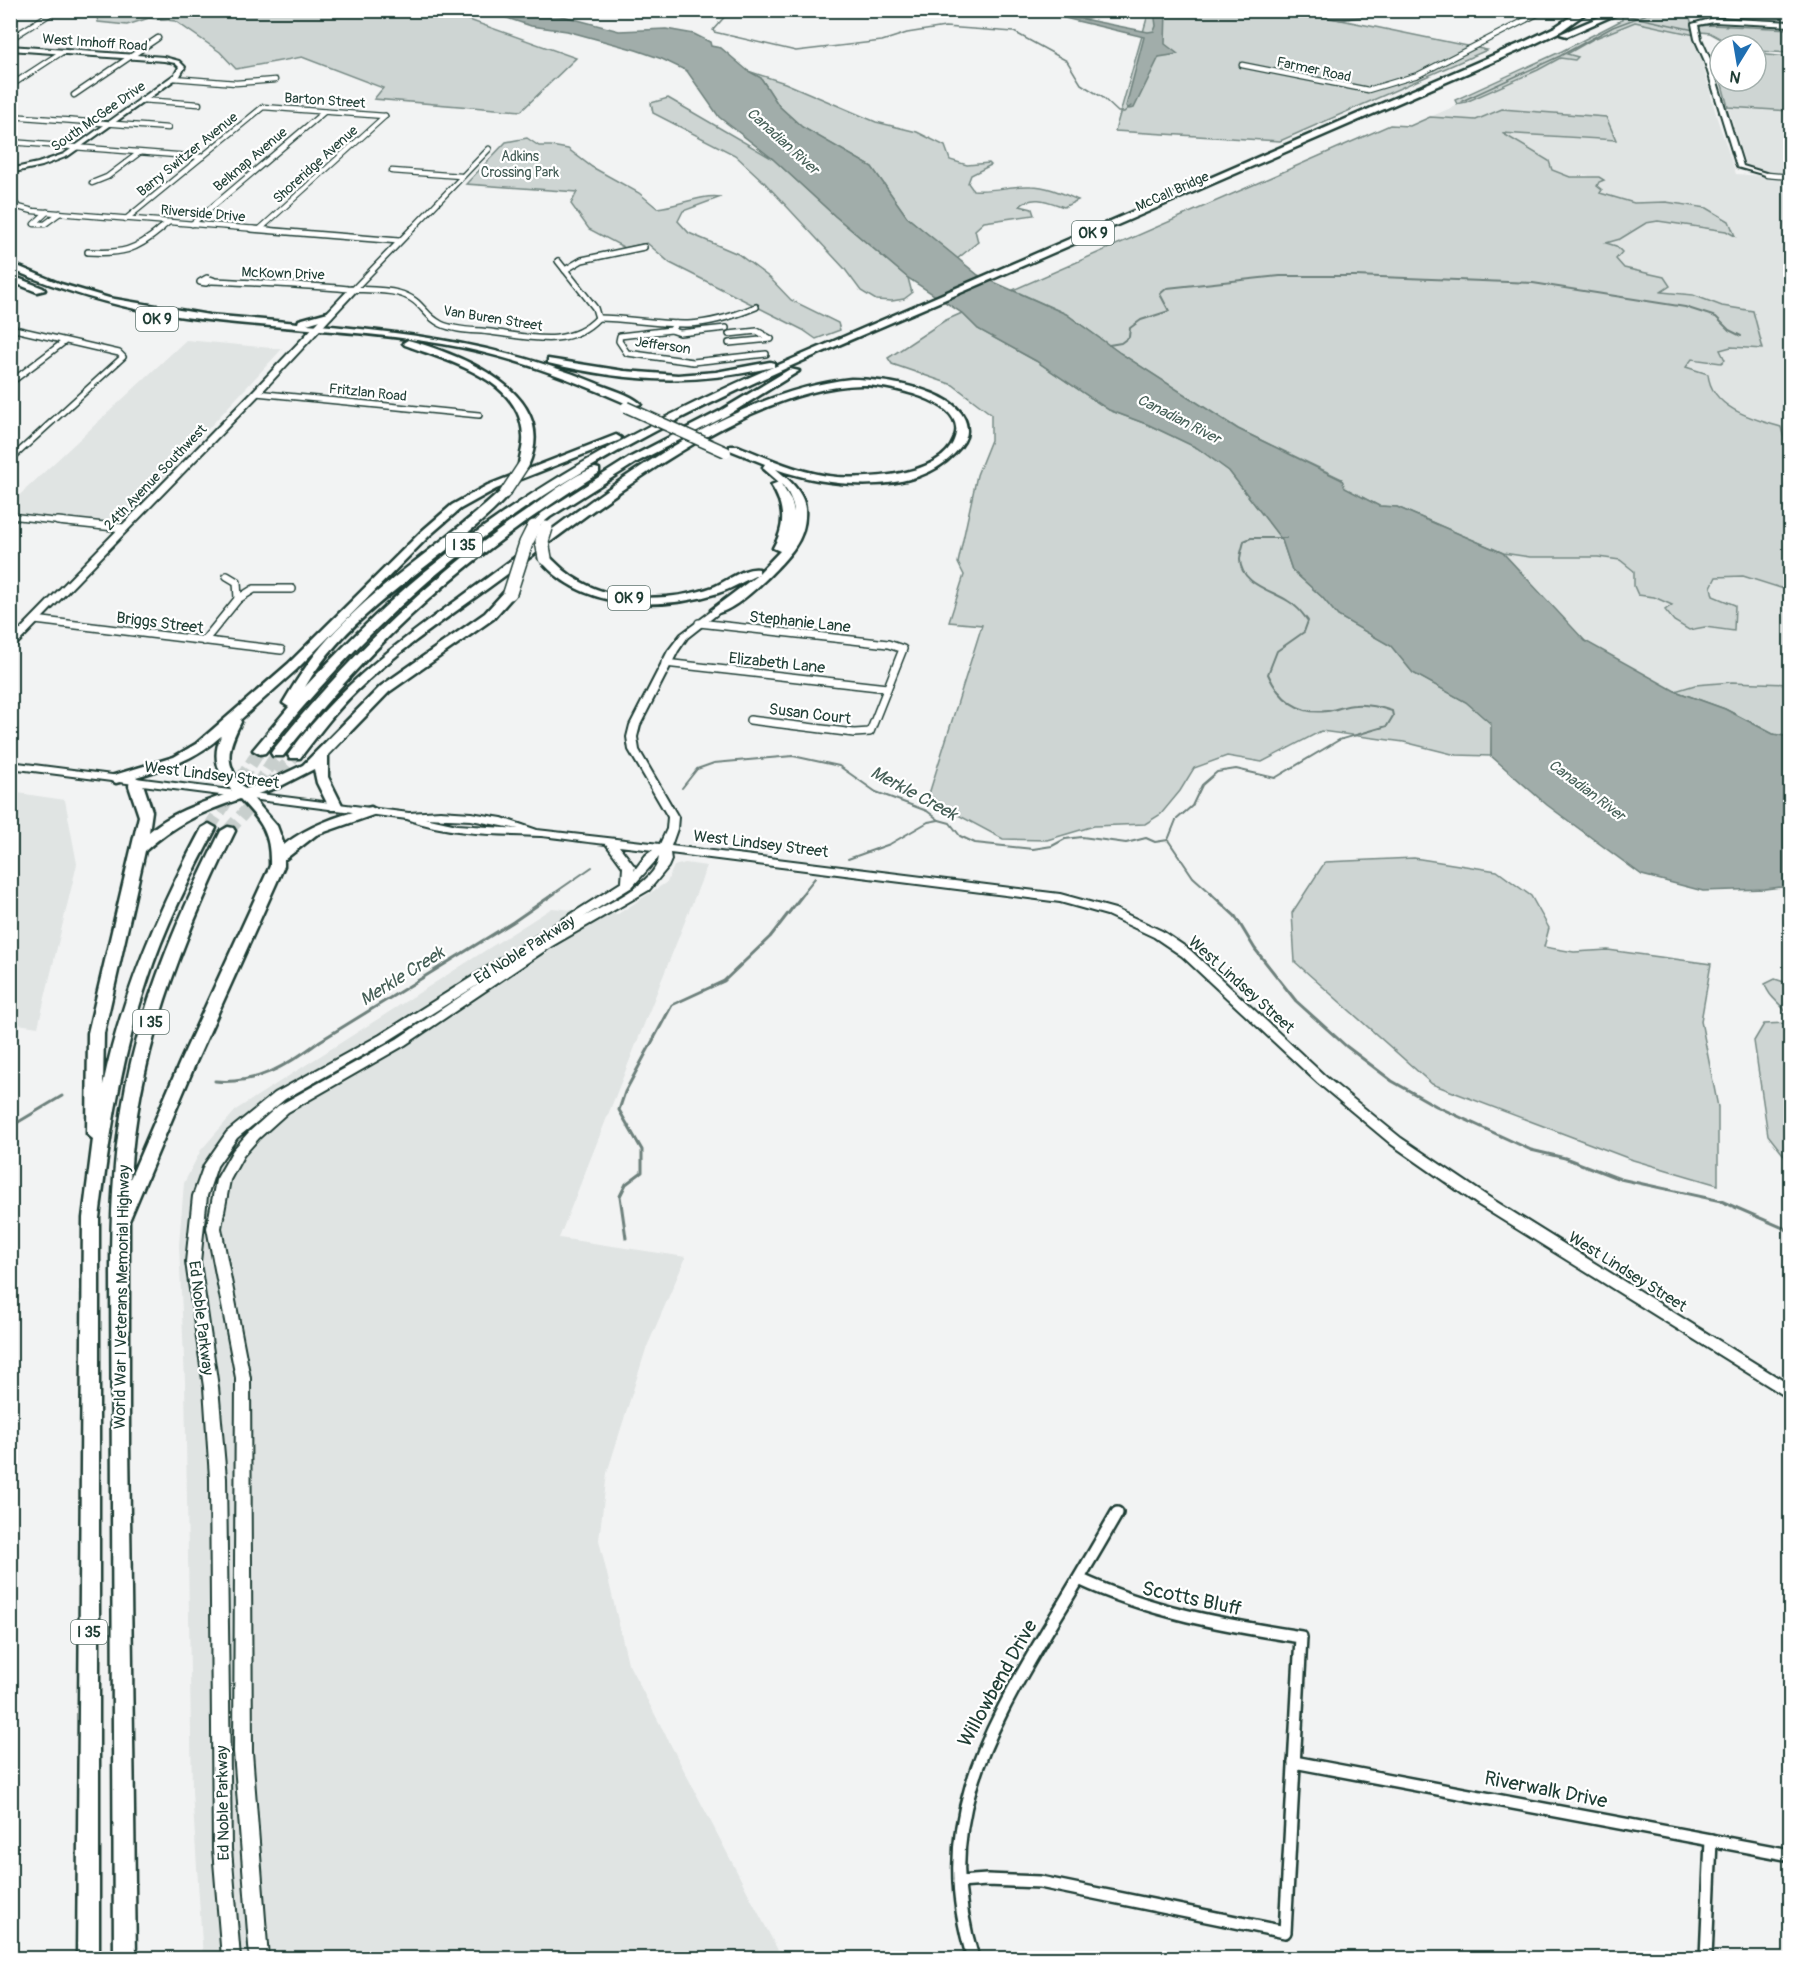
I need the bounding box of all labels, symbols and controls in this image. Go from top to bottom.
street label: West Imhoff Road [42,30,148,55]
north arrow [1708,33,1768,93]
street label: Farmer Road [1275,53,1353,86]
text: N [1728,66,1743,88]
street label: South McGee Drive [48,78,149,155]
street label: Barton Street [284,89,367,112]
water label: Canadian River [743,104,824,180]
street label: Barry Switzer Avenue [134,109,241,200]
street label: Shoreridge Avenue [269,122,361,207]
street label: Belknap Avenue [210,124,291,195]
park label: Adkins Crossing Park [481,148,559,181]
street label: McCall Bridge [1133,168,1211,215]
street label: Riverside Drive [160,201,246,226]
road number: OK 9 [1072,221,1114,245]
street label: McKown Drive [241,264,325,283]
street label: Van Buren Street [442,302,544,335]
road number: OK 9 [136,307,178,331]
street label: Jefferson [634,333,692,358]
street label: Fritzlan Road [328,380,408,405]
water label: Canadian River [1134,390,1225,449]
street label: 24th Avenue Southwest [100,421,211,534]
road number: I 35 [446,533,482,557]
road number: OK 9 [608,586,650,610]
street label: Stephanie Lane [748,607,852,637]
street label: Briggs Street [115,608,205,638]
street label: Elizabeth Lane [728,648,826,678]
street label: Susan Court [768,699,853,729]
water label: Canadian River [1545,755,1630,826]
street label: West Lindsey Street [143,757,281,793]
water label: Merkle Creek [866,761,963,827]
street label: West Lindsey Street [692,826,830,862]
street label: Ed Noble Parkway [470,911,579,989]
street label: West Lindsey Street [1184,932,1299,1038]
water label: Merkle Creek [356,941,450,1011]
road number: I 35 [133,1010,169,1034]
street label: World War I Veterans Memorial Highway [110,1165,134,1429]
street label: West Lindsey Street [1565,1227,1691,1317]
street label: Ed Noble Parkway [184,1260,218,1377]
street label: Scotts Bluff [1140,1576,1244,1621]
street label: Willowbend Drive [952,1615,1043,1751]
road number: I 35 [71,1620,107,1644]
street label: Ed Noble Parkway [212,1745,234,1861]
street label: Riverwalk Drive [1482,1765,1610,1814]

